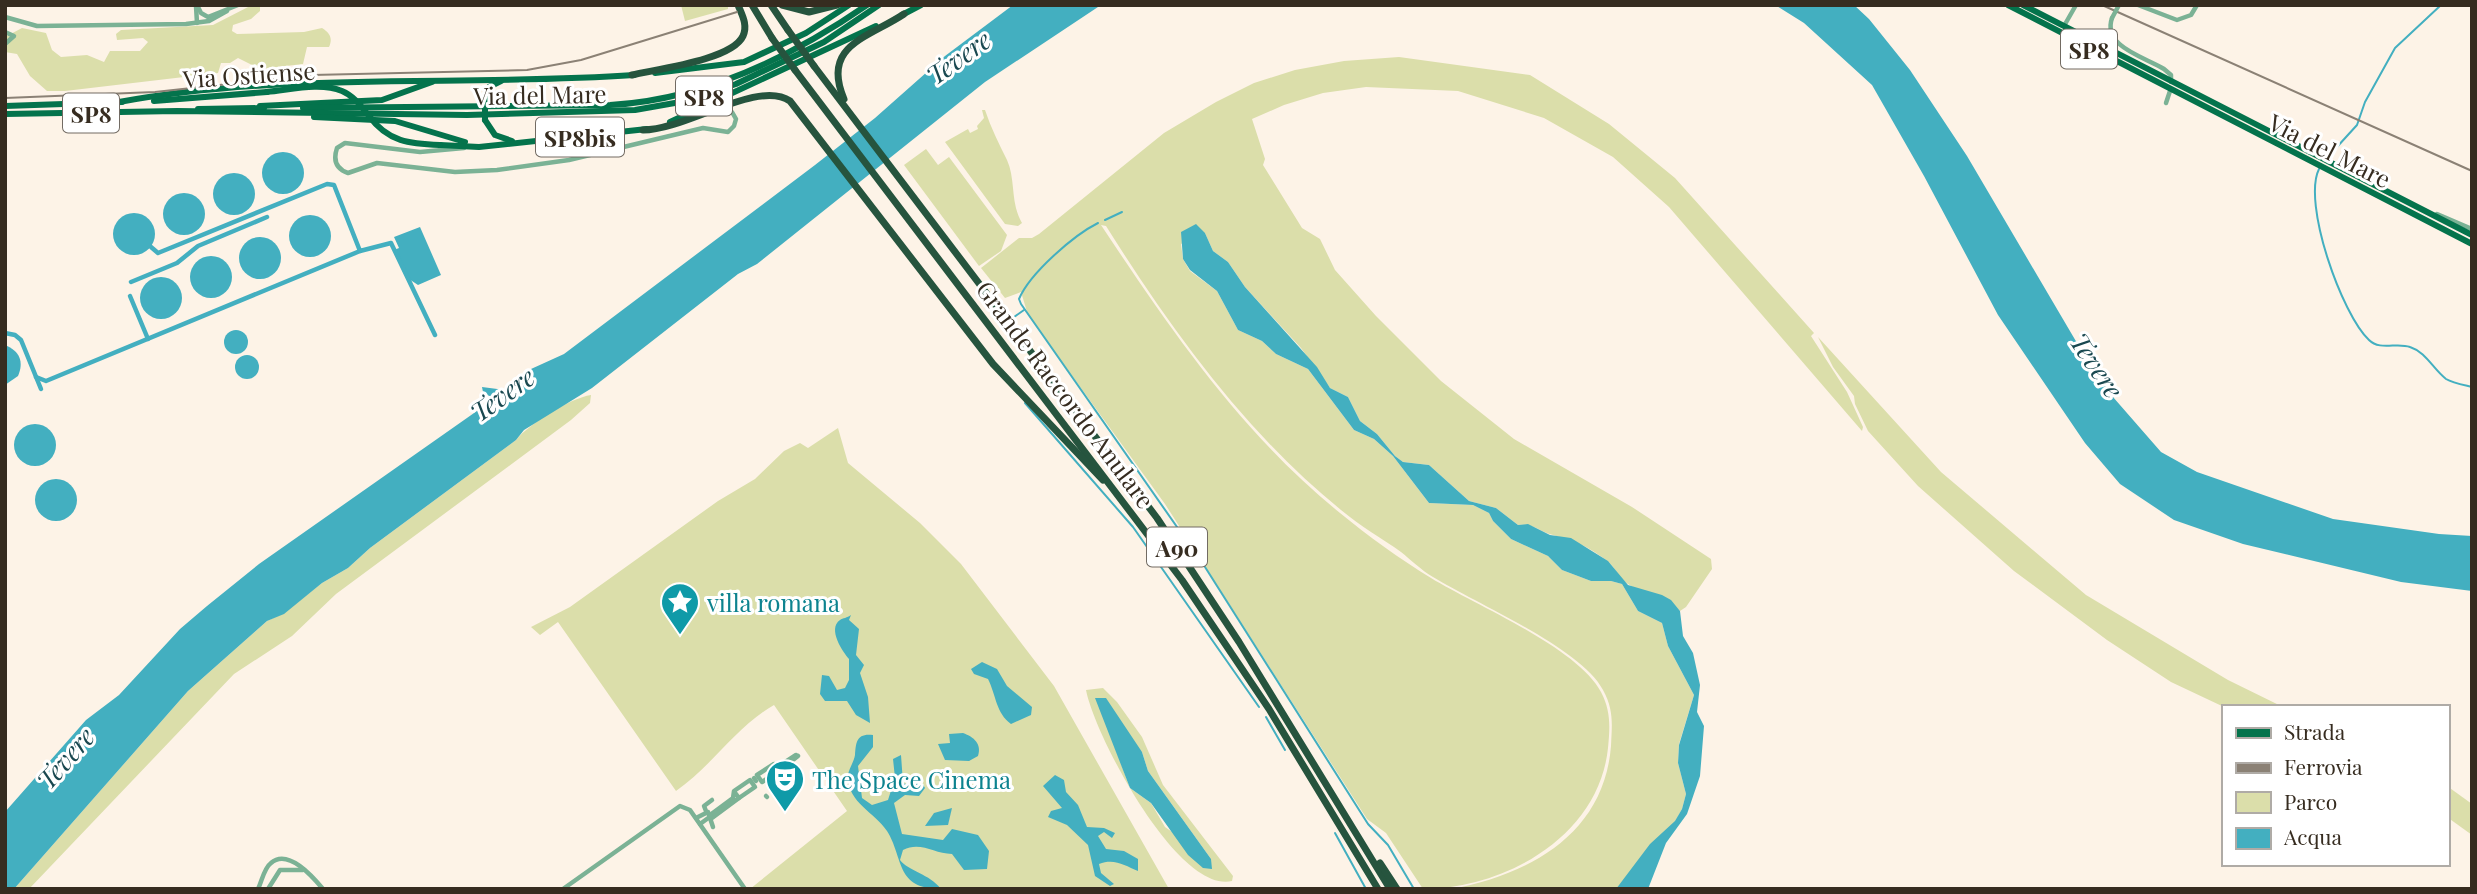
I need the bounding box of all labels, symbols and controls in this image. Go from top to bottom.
water label: Tevere [919,22,997,92]
road number: SP8 [2061,30,2117,68]
street label: Via Ostiense [181,53,316,95]
road number: SP8 [676,76,732,116]
street label: Via del Mare [472,77,607,111]
road number: SP8 [63,94,119,132]
street label: Via del Mare [2263,105,2397,194]
road number: SP8bis [536,118,624,156]
street label: Grande Raccordo Anulare [970,274,1162,514]
water label: Tevere [2062,325,2132,405]
water label: Tevere [463,359,541,429]
road number: A90 [1147,527,1207,566]
place icon: villa romana [659,581,701,636]
place label: villa romana [706,586,840,618]
legend [2222,705,2449,866]
text: Strada [2284,717,2346,745]
water label: Tevere [28,719,102,797]
text: Ferrovia [2284,752,2363,780]
theatre icon: The Space Cinema [764,758,806,813]
place label: The Space Cinema [812,763,1011,795]
text: Parco [2284,787,2337,815]
text: Acqua [2283,822,2342,850]

